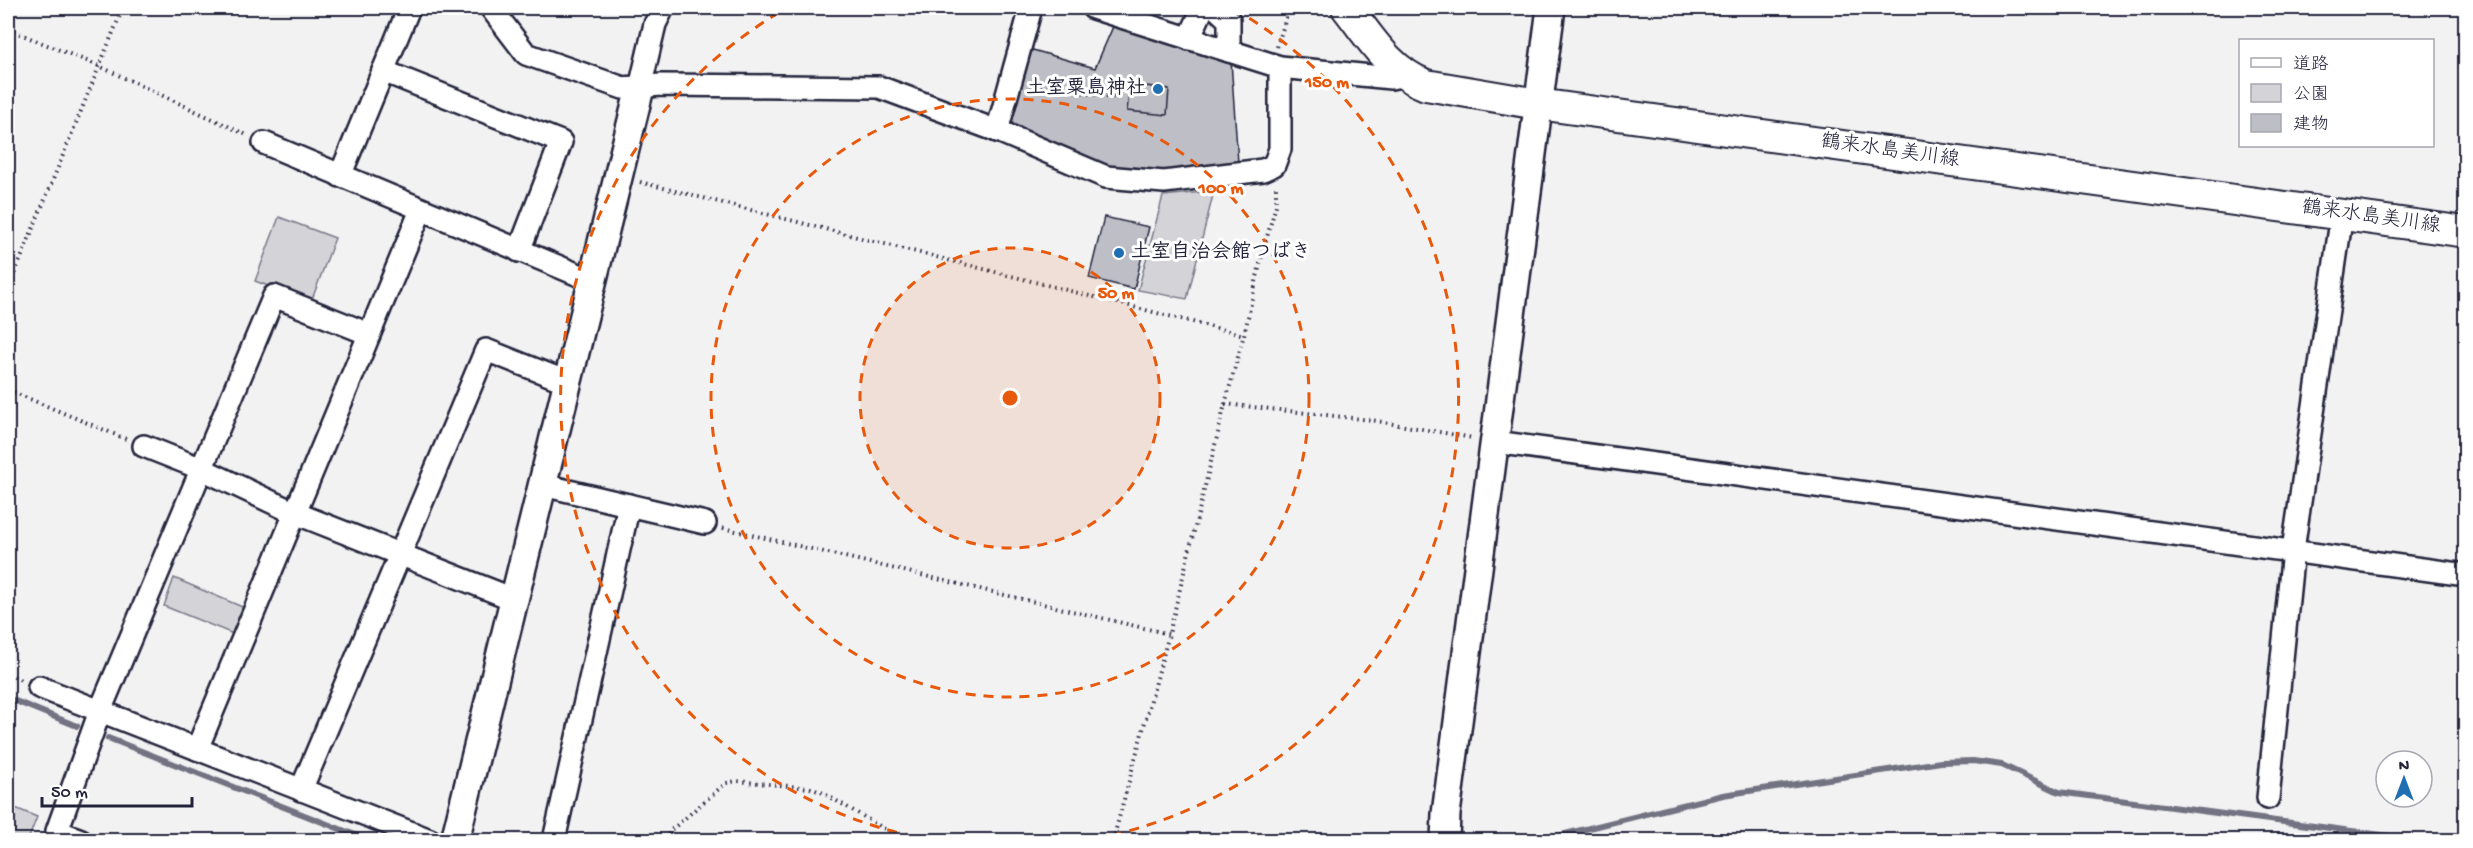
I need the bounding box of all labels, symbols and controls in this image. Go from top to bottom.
legend [2239,39,2434,147]
text: 道路 [2293,54,2329,76]
text: 150 m [1304,73,1349,94]
place label: 土室粟島神社 [1026,76,1146,101]
marker: 土室粟島神社 [1151,82,1165,96]
text: 公園 [2293,85,2329,106]
text: 建物 [2293,114,2329,136]
street label: 鶴来水島美川線 [1819,129,1961,173]
text: 100 m [1198,179,1244,200]
street label: 鶴来水島美川線 [2300,195,2442,239]
place label: 土室自治会館つばき [1131,240,1311,265]
marker: 土室自治会館つばき [1112,246,1126,260]
text: 50 m [1098,284,1135,305]
centre of rings [1000,388,1020,408]
north arrow [2374,749,2434,809]
text: N [2399,758,2410,777]
scale bar [42,770,192,808]
text: 50 m [51,783,88,804]

